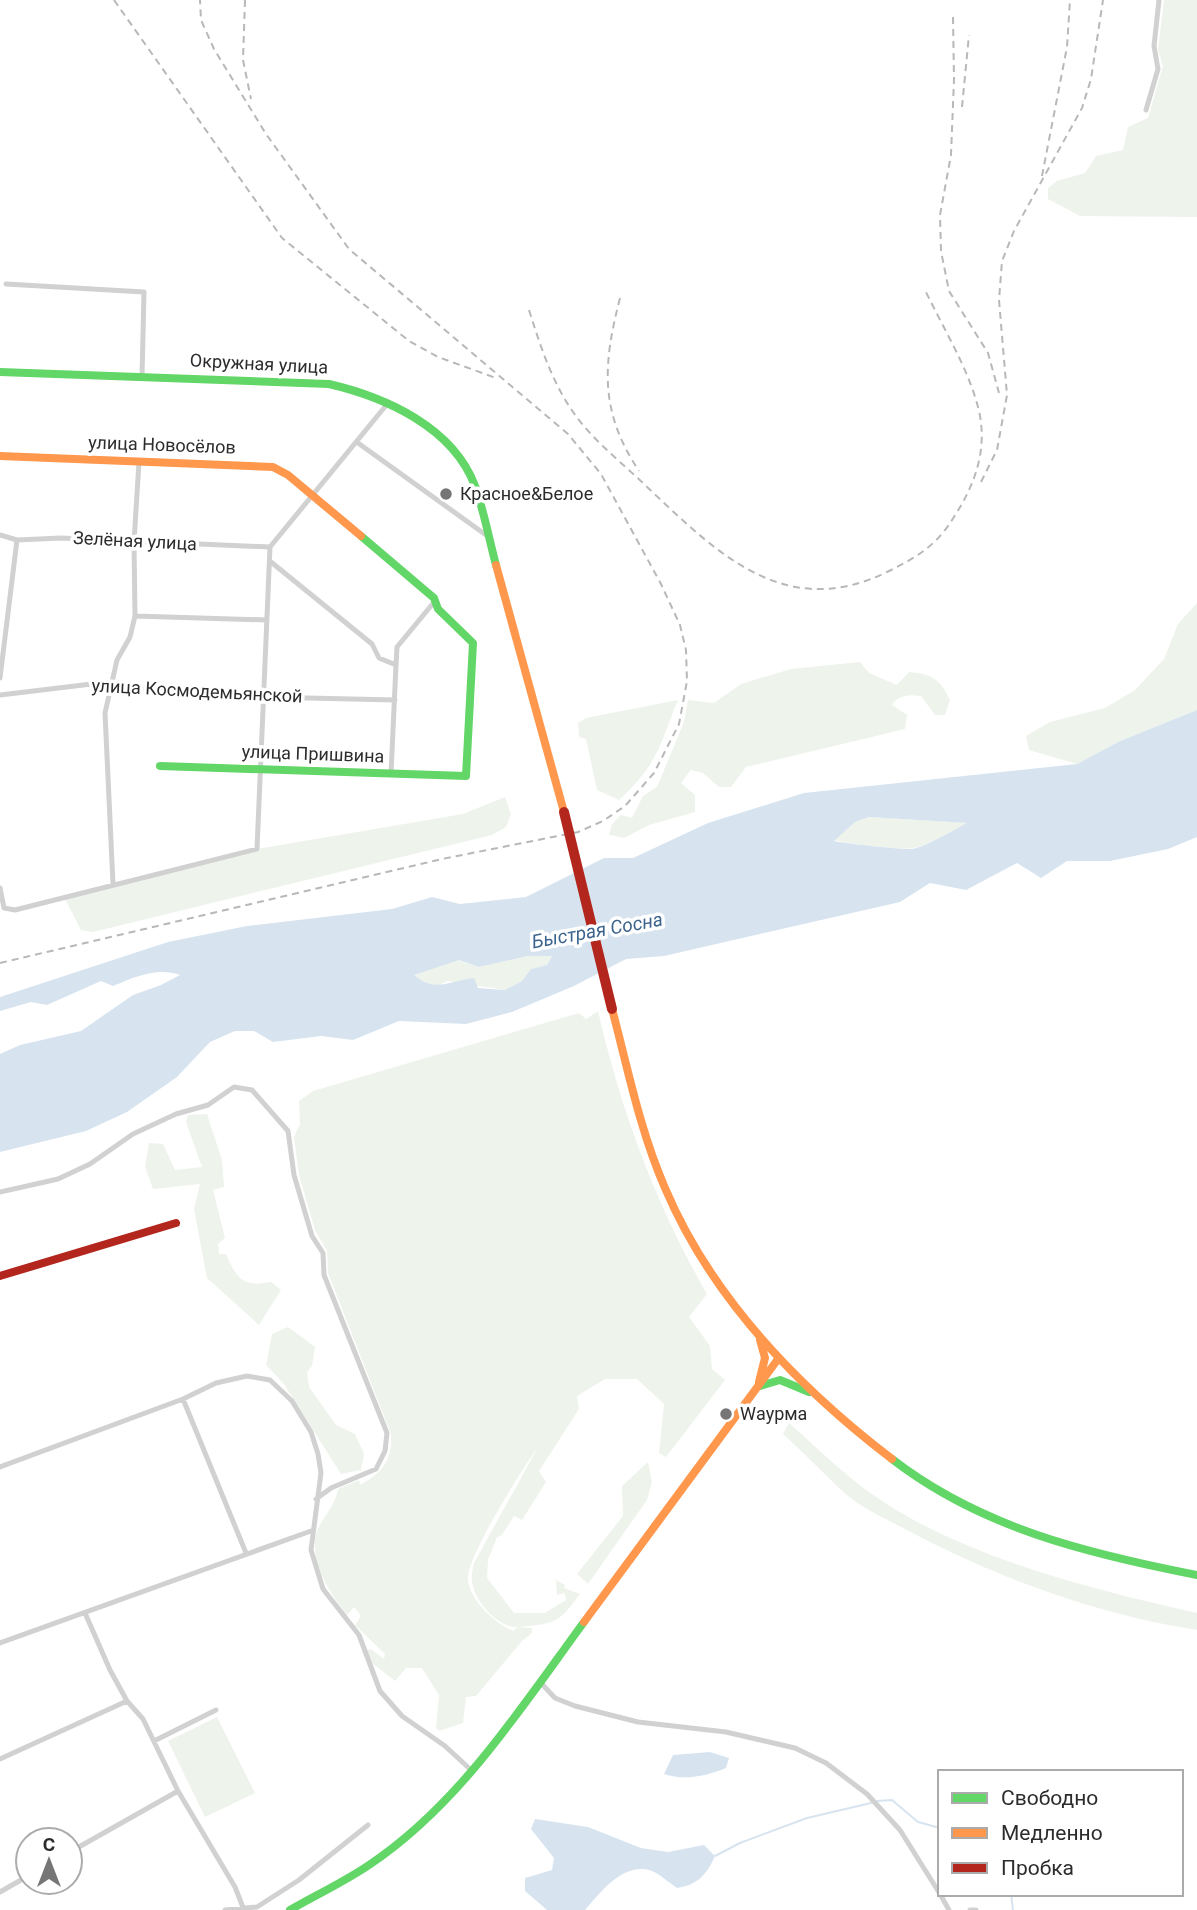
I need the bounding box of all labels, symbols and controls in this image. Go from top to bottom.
street label: Окружная улица [189,349,329,378]
street label: улица Новосёлов [88,431,236,458]
place label: Красное&Белое [460,483,593,504]
marker: Красное&Белое [438,486,454,502]
street label: Зелёная улица [72,527,198,554]
street label: улица Космодемьянской [91,674,303,707]
street label: улица Пришвина [241,741,385,766]
water label: Быстрая Сосна [530,908,664,953]
place label: Wаурма [740,1403,807,1424]
marker: Wаурма [718,1406,734,1422]
legend [938,1770,1183,1896]
text: Свободно [1001,1786,1098,1810]
text: Медленно [1001,1821,1103,1845]
north arrow [14,1826,84,1896]
text: С [43,1833,55,1856]
text: Пробка [1001,1856,1074,1880]

